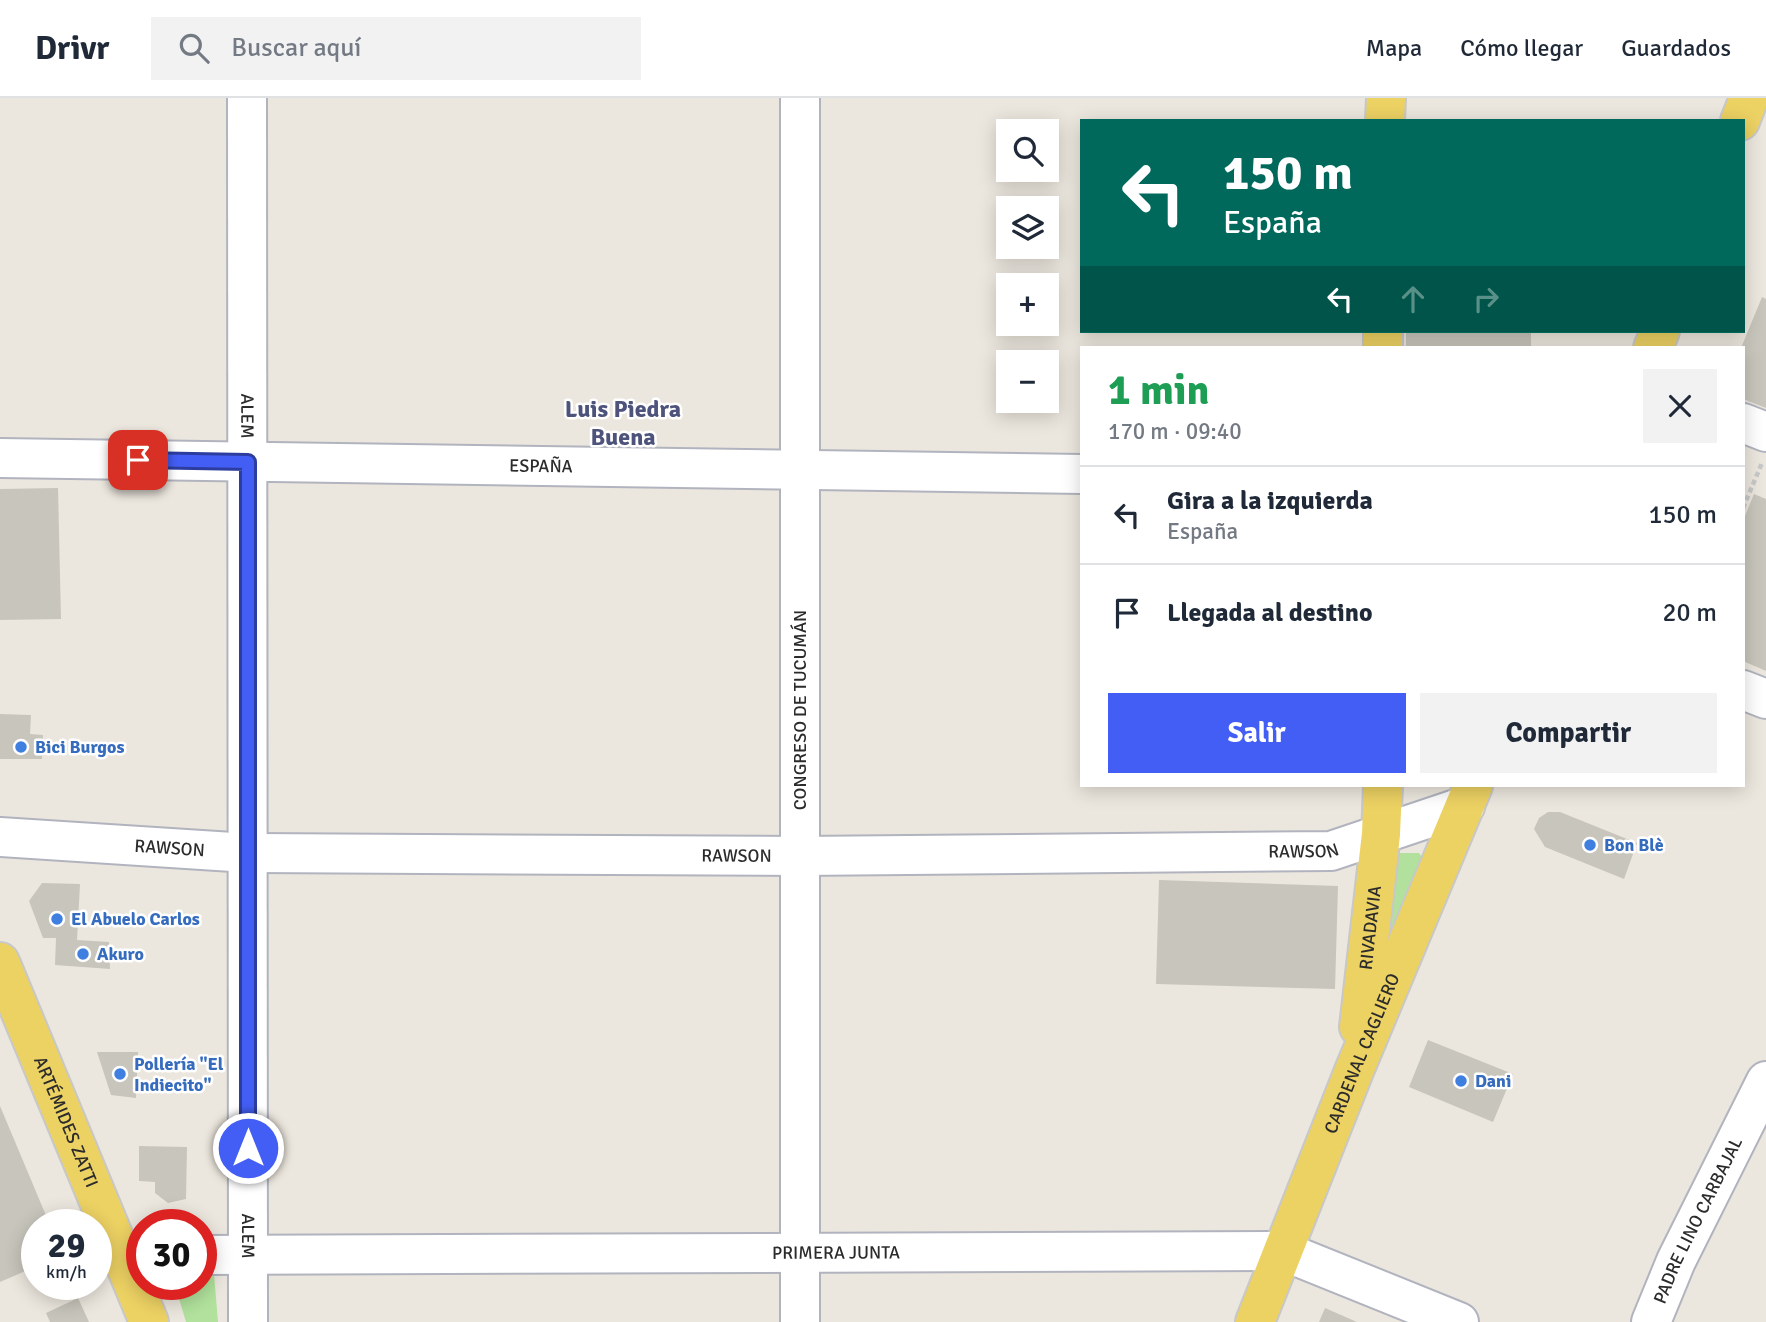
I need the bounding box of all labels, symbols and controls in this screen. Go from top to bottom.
search box [151,17,641,80]
text: Drivr [35,28,109,69]
icon: search [175,29,213,67]
text: Buscar aquí [231,32,361,64]
text: Mapa [1366,33,1422,63]
text: Cómo llegar [1460,33,1583,63]
text: Guardados [1621,33,1731,63]
map controls [996,119,1059,413]
button: search [996,119,1059,182]
text: 150 m [1223,143,1353,203]
icon: left [1108,147,1199,238]
button: layers [996,196,1059,259]
text: España [1223,203,1322,242]
button: + [996,273,1059,336]
icon: left [1321,280,1359,318]
icon: ahead [1394,280,1432,318]
icon: right [1467,280,1505,318]
button: − [996,350,1059,413]
text: 1 min [1108,365,1209,416]
button: close [1643,369,1717,443]
street label: ALEM [236,393,258,439]
district label: Luis Piedra Buena [565,394,681,452]
text: 170 m · 09:40 [1108,417,1242,446]
pin [108,430,168,490]
icon: arrive [119,441,157,479]
street label: ESPAÑA [509,455,573,477]
text: Gira a la izquierda [1167,485,1373,517]
icon: left [1108,496,1146,534]
text: 150 m [1648,499,1717,531]
text: España [1167,517,1238,546]
icon: arrive [1108,594,1146,632]
text: Llegada al destino [1167,597,1373,629]
text: 20 m [1662,597,1717,629]
street label: CONGRESO DE TUCUMÁN [789,610,811,810]
button: Salir [1108,693,1406,773]
button: Compartir [1420,693,1717,773]
place label: Bici Burgos [35,736,124,758]
marker: Bici Burgos [13,739,29,755]
place label: Bon Blè [1604,834,1664,856]
street label: RAWSON [134,835,206,861]
marker: Bon Blè [1582,837,1598,853]
street label: RAWSON [1268,838,1342,863]
street label: RAWSON [701,844,772,867]
street label: RIVADAVIA [1355,884,1386,971]
place label: El Abuelo Carlos [71,908,200,930]
marker: El Abuelo Carlos [49,911,65,927]
place label: Akuro [97,943,144,965]
marker: Akuro [75,946,91,962]
street label: CARDENAL CAGLIERO [1319,970,1405,1137]
street label: ARTÉMIDES ZATTI [29,1053,103,1191]
place label: Pollería "El Indiecito" [134,1053,224,1096]
marker: Pollería "El Indiecito" [112,1066,128,1082]
place label: Dani [1475,1070,1511,1092]
marker: Dani [1453,1073,1469,1089]
position arrow [211,1111,285,1185]
street label: PADRE LINO CARBAJAL [1649,1133,1747,1307]
speed limit sign: 30 [126,1209,217,1300]
street label: ALEM [237,1213,259,1259]
text: 29 [48,1224,85,1267]
street label: PRIMERA JUNTA [772,1241,900,1264]
text: km/h [46,1261,87,1283]

